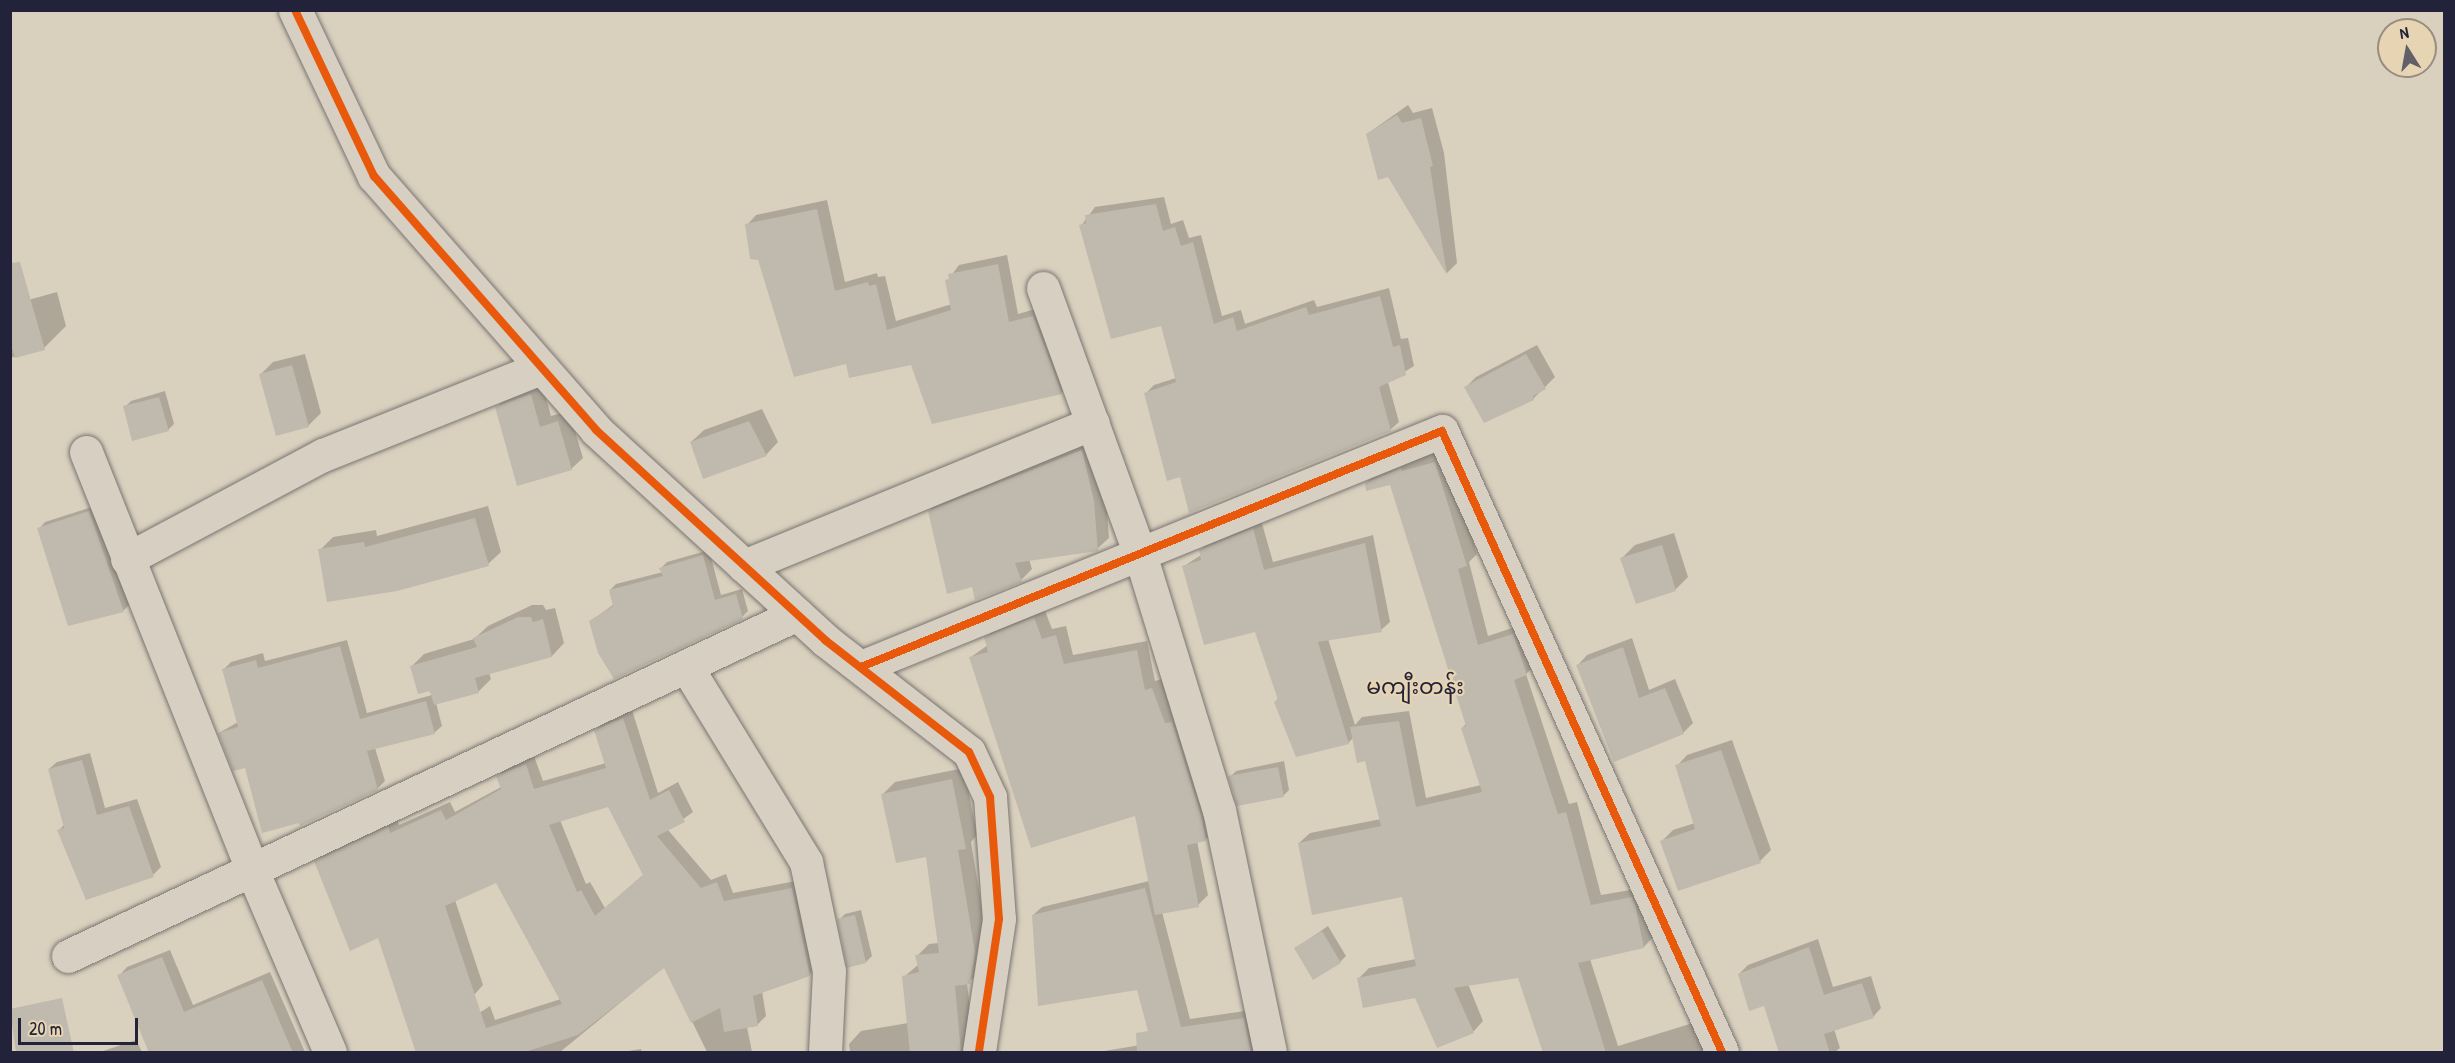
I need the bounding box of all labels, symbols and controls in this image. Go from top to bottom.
north arrow [2377,18,2437,78]
text: N [2398,21,2410,44]
district label: မကျီးတန်း [1366,674,1464,700]
scale bar [21,1006,141,1044]
text: 20 m [29,1016,62,1041]

